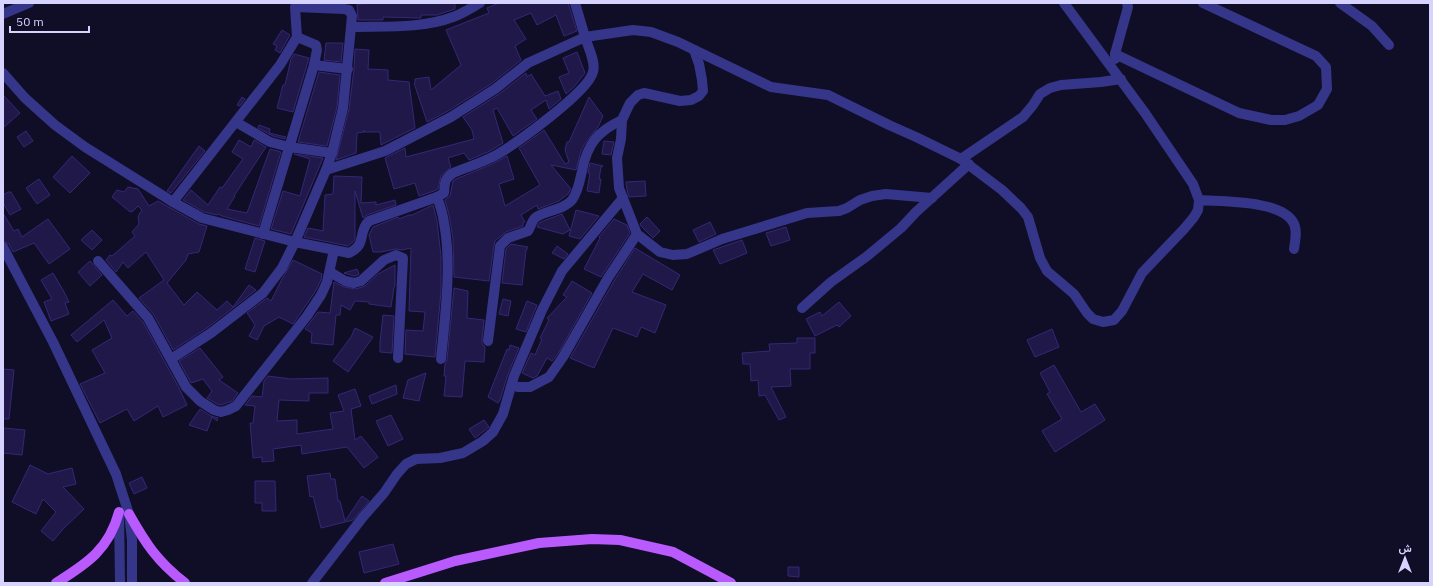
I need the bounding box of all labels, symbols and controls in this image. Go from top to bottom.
scale bar [10,8,89,34]
text: 50 m [16,14,44,29]
north arrow [1385,538,1425,578]
text: ش [1398,541,1412,555]

